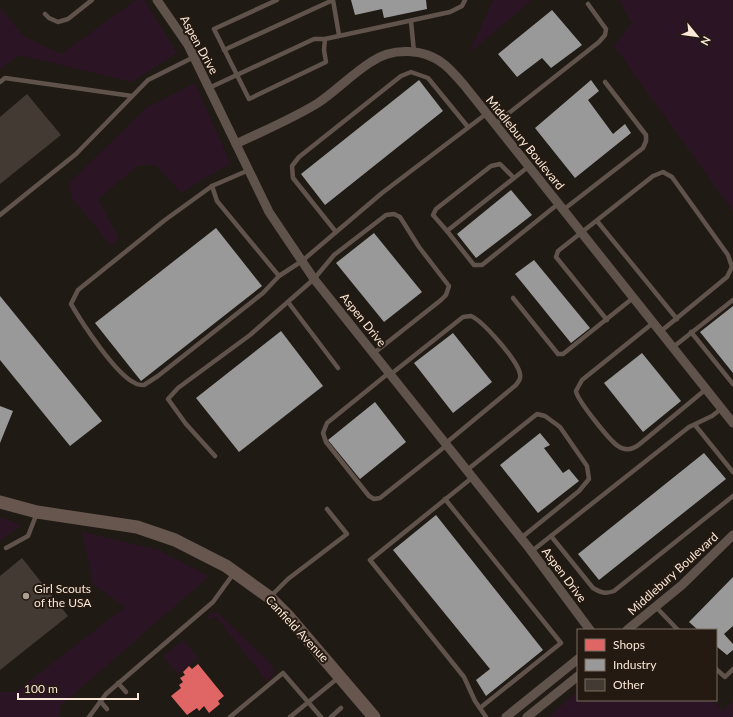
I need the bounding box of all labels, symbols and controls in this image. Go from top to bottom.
street label: Aspen Drive [177,13,222,77]
north arrow [677,16,717,56]
text: N [698,34,714,48]
street label: Middlebury Boulevard [483,93,568,193]
street label: Aspen Drive [337,290,390,350]
street label: Middlebury Boulevard [624,529,721,618]
street label: Aspen Drive [539,544,590,605]
place label: Girl Scouts of the USA [34,581,92,610]
marker: Girl Scouts of the USA [21,591,31,601]
street label: Canfield Avenue [263,592,332,665]
legend [577,629,717,701]
text: Shops [613,637,645,652]
text: Industry [613,657,657,672]
scale bar [18,675,138,701]
text: Other [613,677,645,692]
text: 100 m [24,681,58,696]

